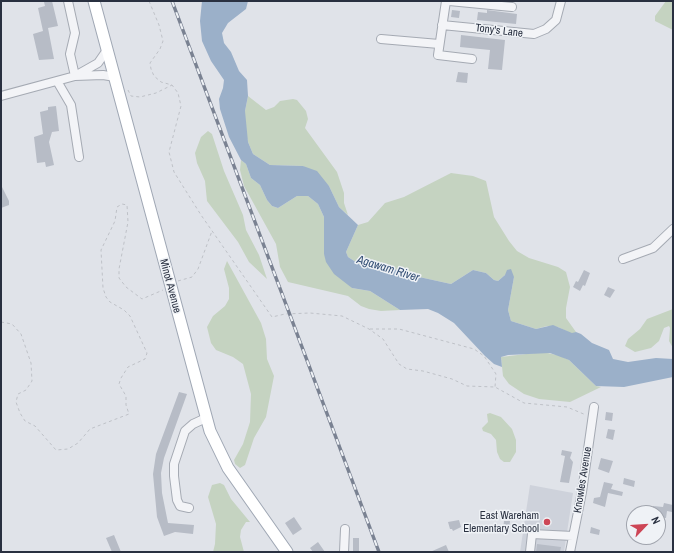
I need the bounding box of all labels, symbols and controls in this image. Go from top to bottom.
street label: Tony's Lane [474,22,524,40]
water label: Agawam River [355,253,421,285]
street label: Minot Avenue [156,257,184,315]
street label: Knowles Avenue [571,446,595,514]
north arrow [626,505,666,545]
place label: East Wareham Elementary School [463,509,539,535]
text: N [648,514,664,526]
marker: East Wareham Elementary School [542,517,552,527]

